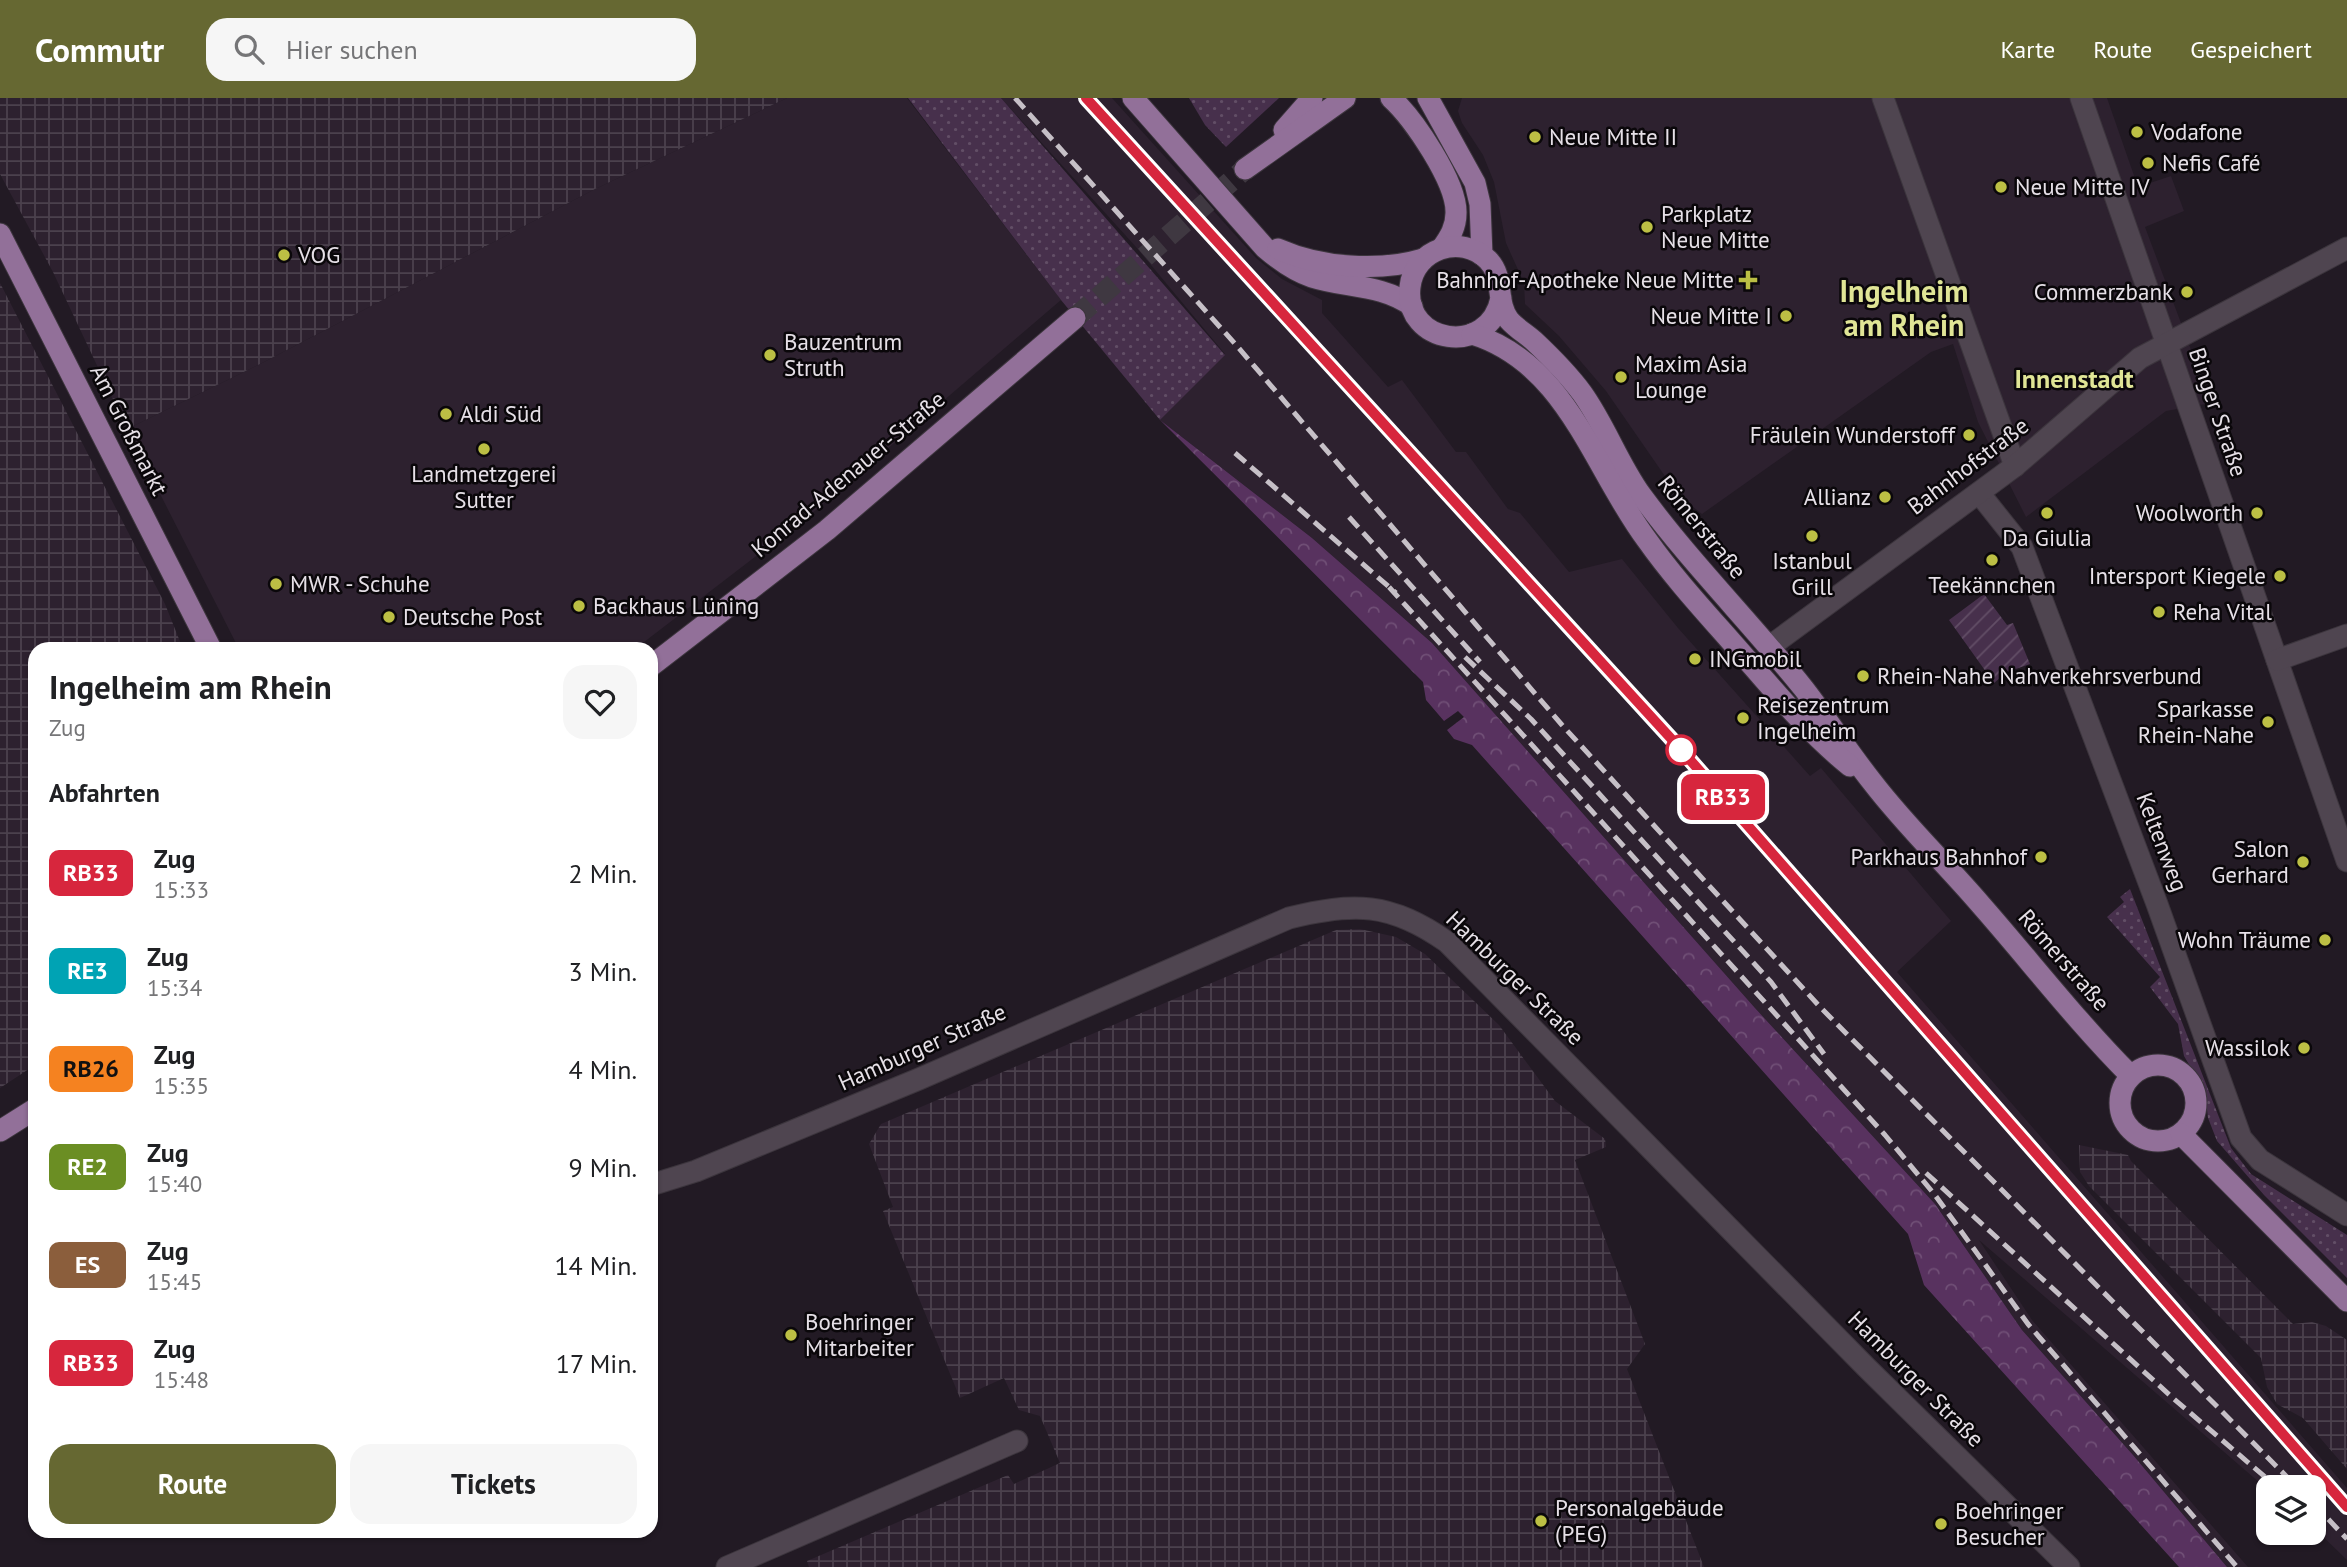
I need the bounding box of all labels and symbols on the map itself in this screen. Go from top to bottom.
place label: Vodafone [2150,117,2243,146]
place label: Neue Mitte II [1549,122,1677,151]
marker: Vodafone [2129,124,2145,140]
marker: Neue Mitte II [1527,129,1543,145]
place label: Nefis Café [2162,148,2260,177]
marker: Nefis Café [2140,155,2156,171]
place label: Neue Mitte IV [2015,172,2151,201]
marker: Neue Mitte IV [1993,179,2009,195]
place label: Parkplatz Neue Mitte [1661,199,1770,254]
marker: Parkplatz Neue Mitte [1639,219,1655,235]
place label: VOG [297,240,340,269]
marker: VOG [276,247,292,263]
place label: Bahnhof-Apotheke Neue Mitte [1436,265,1734,294]
district label: Ingelheim am Rhein [1840,271,1968,344]
marker: Bahnhof-Apotheke Neue Mitte [1740,272,1756,288]
place label: Commerzbank [2034,277,2173,306]
marker: Commerzbank [2179,284,2195,300]
place label: Neue Mitte I [1650,301,1772,330]
marker: Neue Mitte I [1778,308,1794,324]
place label: Bauzentrum Struth [784,327,902,382]
street label: Binger Straße [2183,343,2254,480]
marker: Bauzentrum Struth [762,347,778,363]
place label: Maxim Asia Lounge [1635,349,1747,404]
street label: Am Großmarkt [84,360,175,500]
district label: Innenstadt [2014,362,2134,395]
marker: Maxim Asia Lounge [1613,369,1629,385]
street label: Konrad-Adenauer-Straße [745,384,950,563]
place label: Aldi Süd [460,399,542,428]
marker: Aldi Süd [438,406,454,422]
street label: Bahnhofstraße [1901,411,2034,521]
place label: Fräulein Wunderstoff [1750,420,1957,449]
marker: Fräulein Wunderstoff [1961,427,1977,443]
marker: Landmetzgerei Sutter [476,441,492,457]
place label: Landmetzgerei Sutter [411,459,557,514]
street label: Römerstraße [1652,469,1753,584]
place label: Allianz [1804,482,1871,511]
marker: Allianz [1877,489,1893,505]
place label: Woolworth [2136,498,2243,527]
marker: Da Giulia [2039,505,2055,521]
marker: Woolworth [2249,505,2265,521]
place label: Da Giulia [2002,523,2092,552]
marker: Istanbul Grill [1804,528,1820,544]
place label: Istanbul Grill [1772,546,1852,601]
marker: Teekännchen [1984,552,2000,568]
place label: Intersport Kiegele [2089,561,2266,590]
marker: Intersport Kiegele [2272,568,2288,584]
place label: MWR - Schuhe [290,569,430,598]
place label: Teekännchen [1928,570,2056,599]
marker: MWR - Schuhe [268,576,284,592]
place label: Backhaus Lüning [593,591,759,620]
place label: Reha Vital [2173,597,2272,626]
marker: Backhaus Lüning [571,598,587,614]
place label: Deutsche Post [403,602,542,631]
marker: Reha Vital [2151,604,2167,620]
marker: Deutsche Post [381,609,397,625]
place label: INGmobil [1709,644,1802,673]
marker: INGmobil [1687,651,1703,667]
place label: Rhein-Nahe Nahverkehrsverbund [1877,661,2202,690]
marker: Rhein-Nahe Nahverkehrsverbund [1855,668,1871,684]
place label: Reisezentrum Ingelheim [1757,690,1889,745]
place label: Sparkasse Rhein-Nahe [2138,694,2254,749]
marker: Reisezentrum Ingelheim [1735,710,1751,726]
marker: Sparkasse Rhein-Nahe [2260,714,2276,730]
unlabelled marker [1666,735,1696,765]
line badge: RB33 [1674,774,1772,820]
street label: Keltenweg [2130,788,2195,895]
place label: Salon Gerhard [2211,834,2289,889]
place label: Parkhaus Bahnhof [1851,842,2029,871]
marker: Parkhaus Bahnhof [2033,849,2049,865]
marker: Salon Gerhard [2295,854,2311,870]
street label: Römerstraße [2012,903,2116,1016]
street label: Hamburger Straße [1440,904,1590,1051]
place label: Wohn Träume [2178,925,2311,954]
marker: Wohn Träume [2317,932,2333,948]
street label: Hamburger Straße [833,997,1010,1097]
place label: Wassilok [2205,1033,2290,1062]
marker: Wassilok [2296,1040,2312,1056]
street label: Hamburger Straße [1842,1304,1991,1453]
place label: Boehringer Mitarbeiter [805,1307,914,1362]
marker: Boehringer Mitarbeiter [783,1327,799,1343]
place label: Personalgebäude (PEG) [1555,1493,1724,1548]
place label: Boehringer Besucher [1955,1496,2064,1551]
marker: Personalgebäude (PEG) [1533,1513,1549,1529]
marker: Boehringer Besucher [1933,1516,1949,1532]

